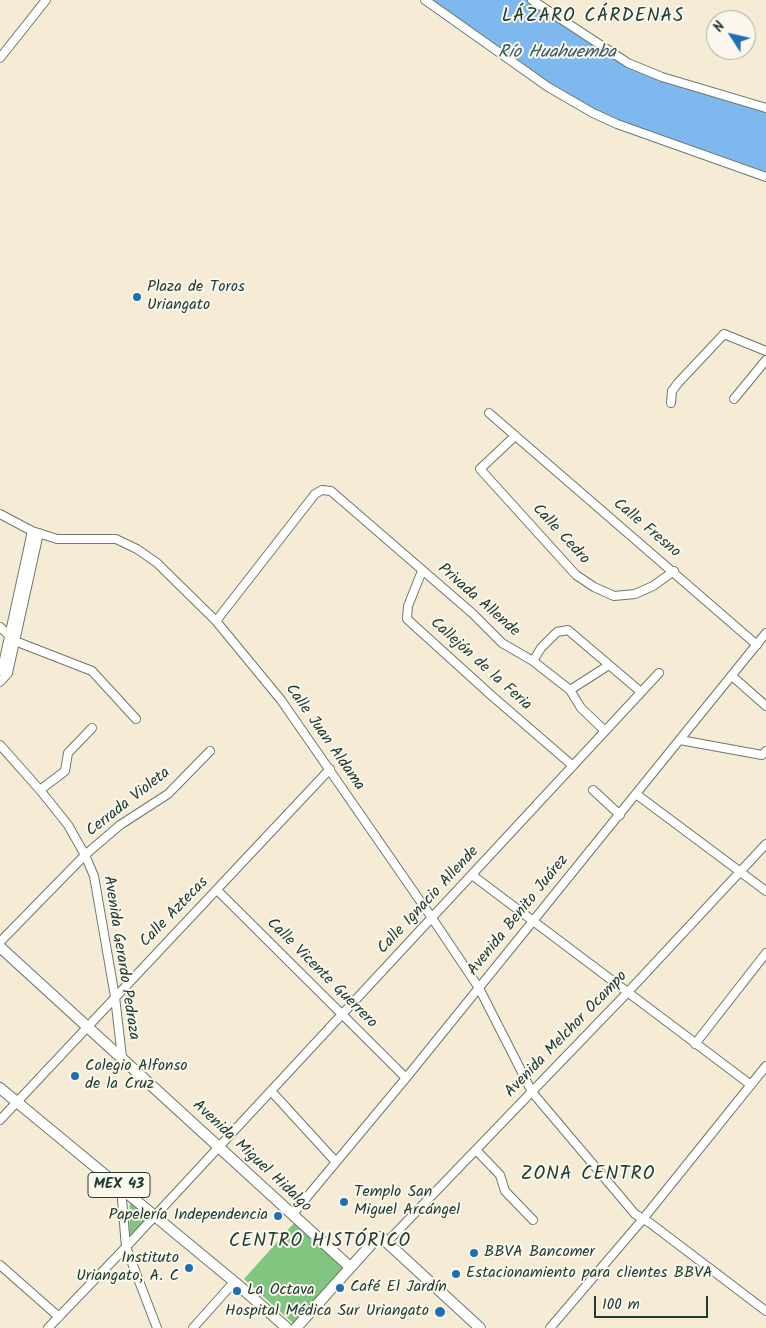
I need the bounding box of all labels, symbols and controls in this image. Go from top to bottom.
district label: LÁZARO CÁRDENAS [500,7,686,29]
north arrow [706,10,756,60]
text: N [708,17,731,37]
water label: Río Huahuemba [498,43,616,65]
place label: Plaza de Toros Uriangato [147,278,245,316]
marker: Plaza de Toros Uriangato [131,291,143,303]
street label: Calle Fresno [608,495,684,563]
street label: Calle Cedro [527,501,593,569]
street label: Privada Allende [433,560,523,642]
street label: Callejón de la Feria [425,614,535,716]
street label: Calle Juan Aldama [280,681,368,795]
street label: Cerrada Violeta [83,764,175,842]
street label: Calle Ignacio Allende [374,843,484,959]
street label: Avenida Benito Juárez [464,852,574,980]
street label: Calle Aztecas [137,874,213,952]
street label: Avenida Gerardo Pedraza [98,875,142,1041]
street label: Calle Vicente Guerrero [262,915,380,1033]
street label: Avenida Melchor Ocampo [502,968,632,1102]
place label: Colegio Alfonso de la Cruz [85,1057,188,1095]
marker: Colegio Alfonso de la Cruz [69,1070,81,1082]
street label: Avenida Miguel Hidalgo [187,1097,315,1217]
district label: ZONA CENTRO [519,1165,657,1187]
road number: MEX 43 [88,1172,150,1198]
place label: Templo San Miguel Arcángel [354,1183,460,1221]
marker: Templo San Miguel Arcángel [338,1196,350,1208]
place label: Papelería Independencia [109,1206,268,1226]
marker: Papelería Independencia [272,1210,284,1222]
district label: CENTRO HISTÓRICO [227,1232,413,1254]
place label: BBVA Bancomer [484,1243,595,1263]
marker: BBVA Bancomer [468,1247,480,1259]
place label: Instituto Uriangato, A. C [76,1249,179,1287]
marker: Instituto Uriangato, A. C [183,1262,195,1274]
place label: Estacionamiento para clientes BBVA [466,1264,712,1284]
marker: Estacionamiento para clientes BBVA [450,1268,462,1280]
place label: Café El Jardín [350,1278,447,1298]
place label: La Octava [247,1281,315,1301]
marker: Café El Jardín [334,1282,346,1294]
marker: La Octava [231,1285,243,1297]
scale bar [596,1286,710,1318]
text: 100 m [602,1293,640,1317]
place label: Hospital Médica Sur Uriangato [225,1302,429,1322]
marker: Hospital Médica Sur Uriangato [433,1305,447,1319]

